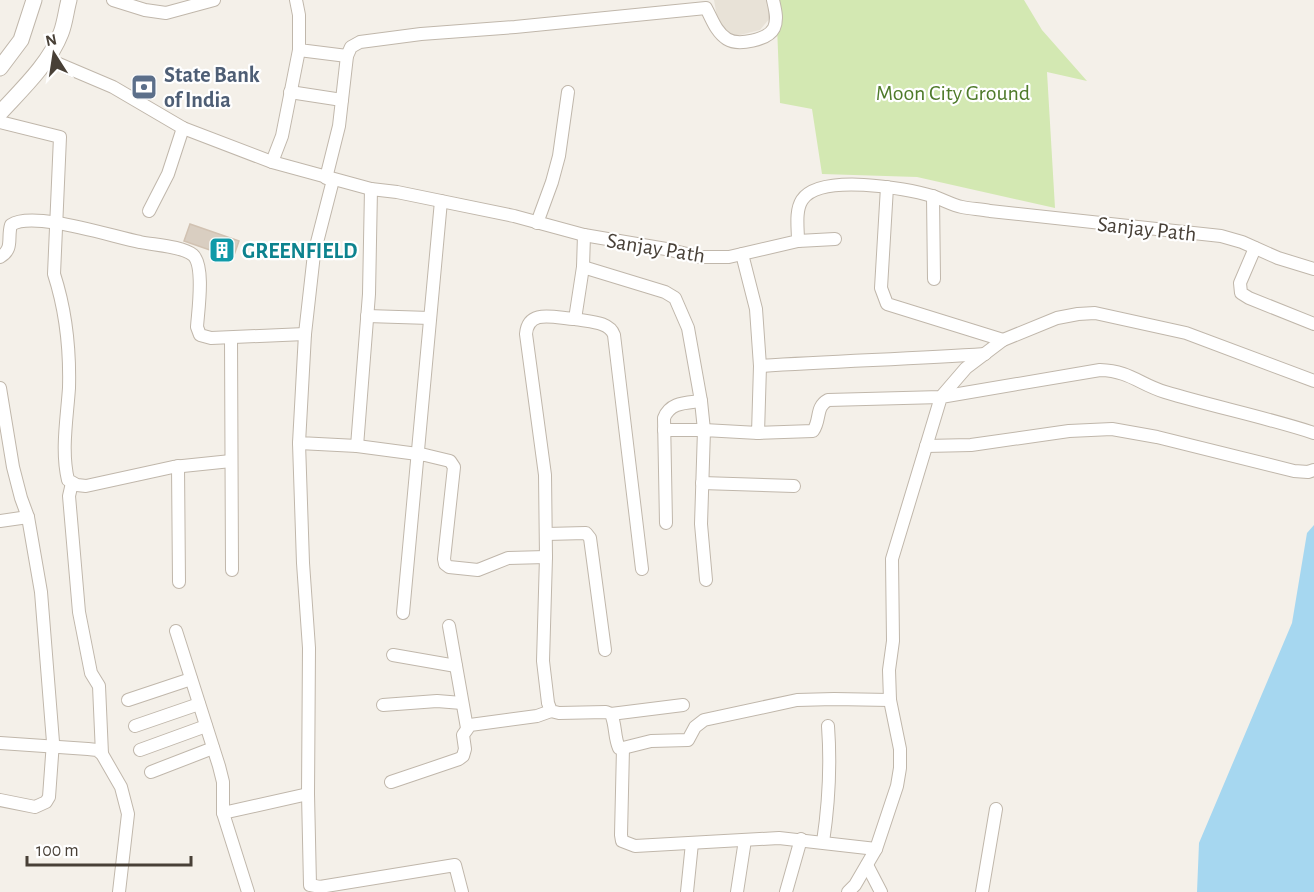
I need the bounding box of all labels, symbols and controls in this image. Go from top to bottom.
north arrow [24,24,84,84]
text: N [44,31,58,49]
place label: State Bank of India [164,64,260,111]
bank icon: State Bank of India [129,72,159,102]
park label: Moon City Ground [876,82,1030,104]
street label: Sanjay Path [1096,213,1198,245]
street label: Sanjay Path [605,229,707,267]
building icon: GREENFIELD [207,235,237,265]
place label: GREENFIELD [242,240,357,262]
scale bar [27,829,190,867]
text: 100 m [36,842,79,860]

